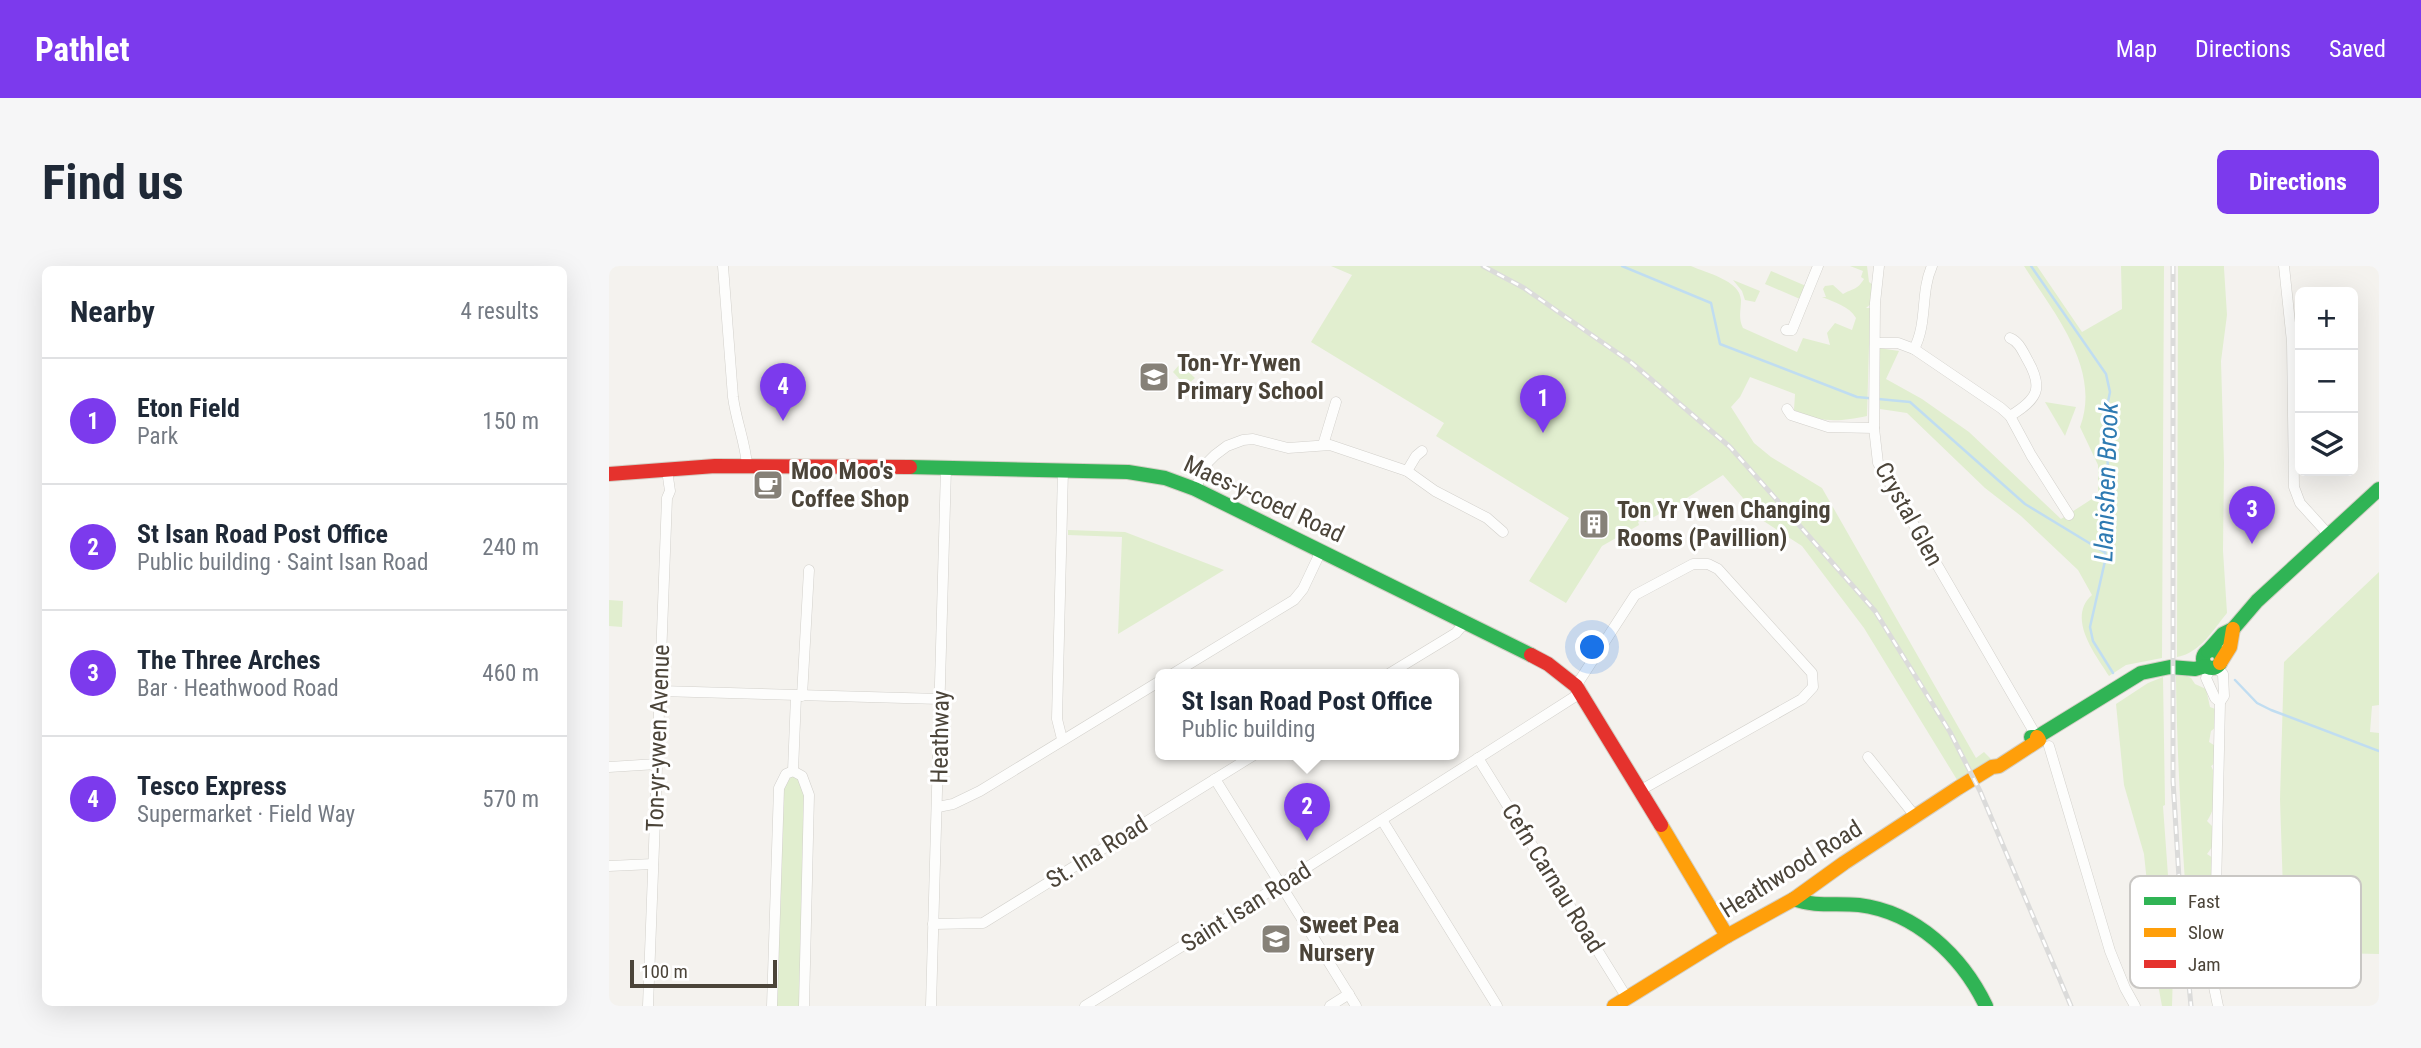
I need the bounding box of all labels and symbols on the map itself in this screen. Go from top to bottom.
place label: Ton-Yr-Ywen Primary School [1177,349,1324,405]
school or university icon: Ton-Yr-Ywen Primary School [1137,360,1171,394]
pin: 4 [760,363,806,421]
pin: 1 [1520,375,1566,433]
water label: Llanishen Brook [2088,401,2124,562]
street label: Maes-y-coed Road [1179,450,1349,548]
place label: Moo Moo's Coffee Shop [791,457,909,513]
street label: Crystal Glen [1869,457,1949,571]
cafe icon: Moo Moo's Coffee Shop [751,468,785,502]
pin: 3 [2229,486,2275,544]
place label: Ton Yr Ywen Changing Rooms (Pavillion) [1617,496,1831,552]
building icon: Ton Yr Ywen Changing Rooms (Pavillion) [1577,507,1611,541]
your location [1575,630,1609,664]
street label: Ton-yr-ywen Avenue [641,644,675,832]
street label: Heathway [925,690,955,784]
pin: 2 [1284,783,1330,841]
street label: Cefn Carnau Road [1496,798,1610,958]
street label: St. Ina Road [1041,810,1153,894]
street label: Heathwood Road [1715,814,1867,924]
street label: Saint Isan Road [1176,856,1316,958]
legend [2130,876,2361,988]
text: Fast [2188,890,2220,913]
place label: Sweet Pea Nursery [1299,911,1399,967]
text: Slow [2188,921,2224,944]
school or university icon: Sweet Pea Nursery [1259,922,1293,956]
text: Jam [2188,953,2221,976]
scale bar [630,957,777,989]

